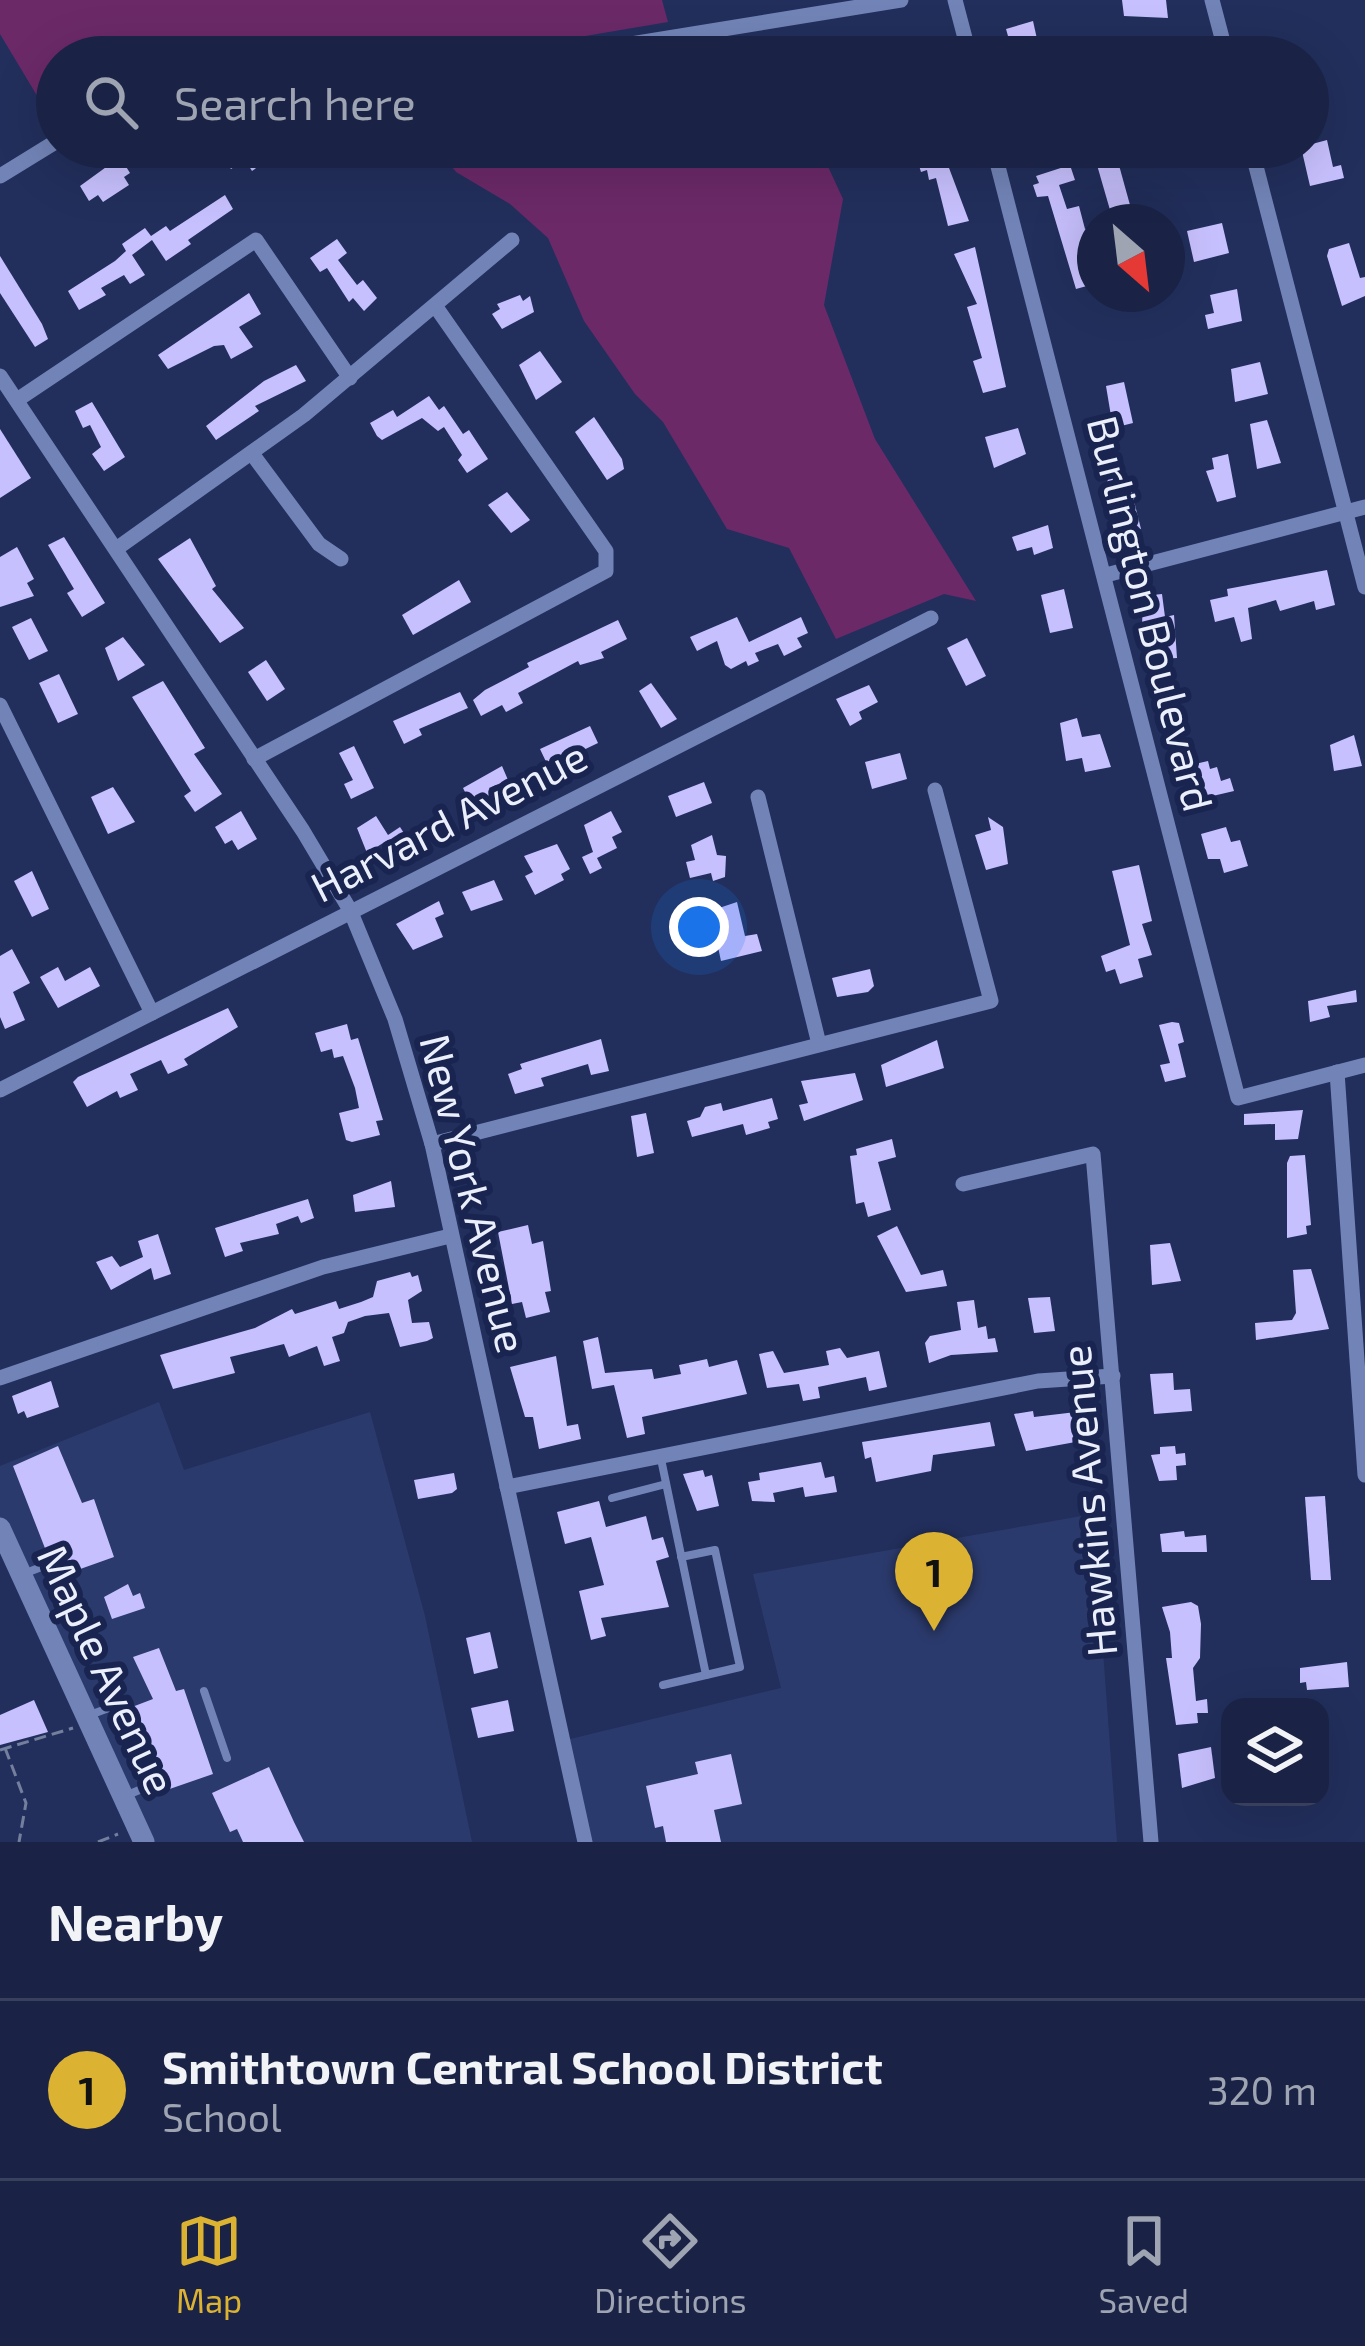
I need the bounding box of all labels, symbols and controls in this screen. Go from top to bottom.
search box [36,36,1329,168]
icon: search [78,69,144,135]
text: Search here [174,75,416,129]
north arrow [1077,204,1185,312]
street label: Burlington Boulevard [1079,410,1225,816]
street label: Harvard Avenue [302,729,594,911]
your location [669,897,729,957]
street label: New York Avenue [411,1029,539,1357]
street label: Hawkins Avenue [1048,1343,1126,1659]
pin: 1 [895,1532,973,1631]
street label: Maple Avenue [29,1537,187,1801]
map controls [1221,1698,1329,1806]
button: layers [1221,1698,1329,1806]
text: Nearby [48,1890,223,1951]
text: Smithtown Central School District [162,2039,883,2093]
text: 1 [79,2066,95,2113]
text: 320 m [1207,2066,1317,2113]
text: School [162,2093,282,2140]
tab: Map [176,2208,242,2320]
tab: Directions [594,2208,746,2320]
tab: Saved [1098,2208,1189,2320]

